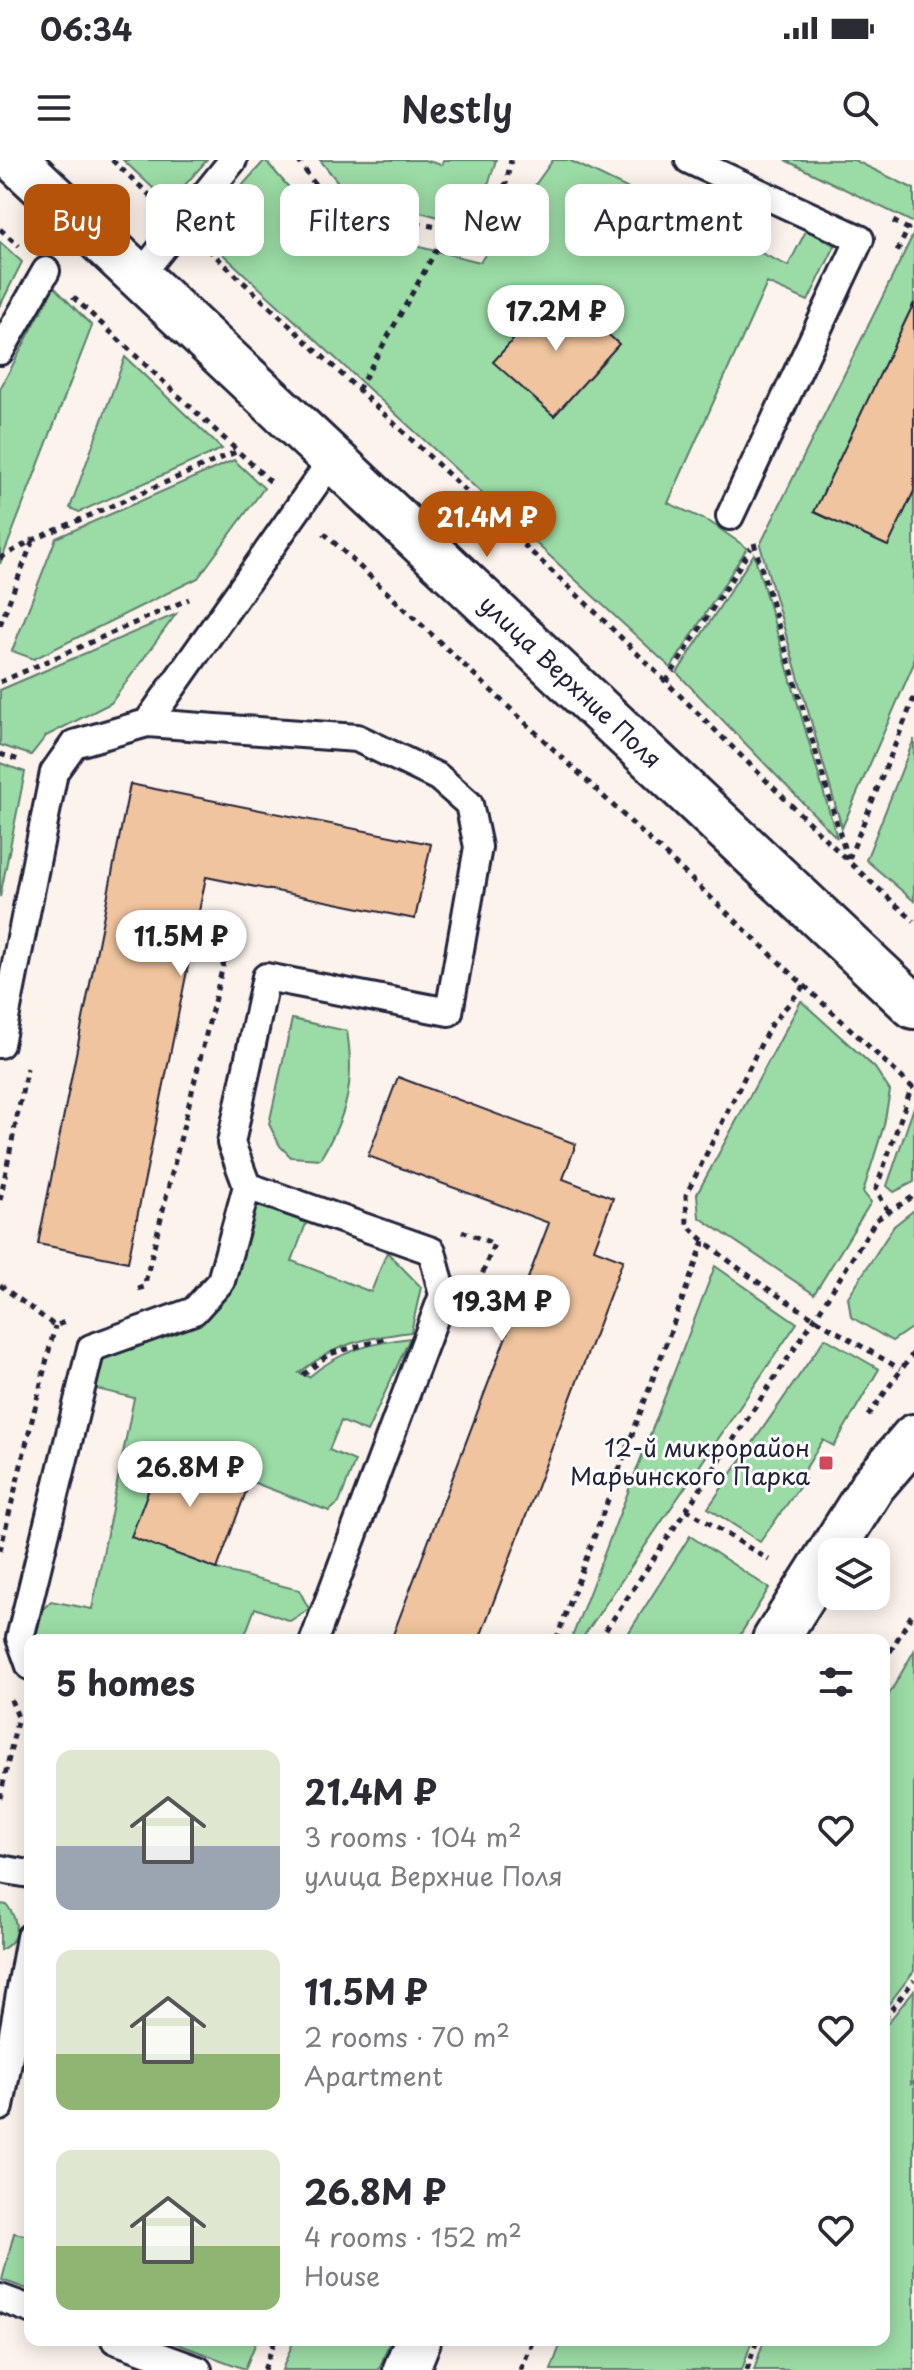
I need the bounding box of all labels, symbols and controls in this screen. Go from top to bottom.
text: 06:34 [40,6,132,51]
text: Nestly [401,81,513,135]
icon: menu [32,86,76,130]
icon: search [838,86,882,130]
chip: Buy [24,184,130,256]
chip: Rent [146,184,264,256]
chip: Filters [280,184,419,256]
chip: New [435,184,549,256]
chip: Apartment [565,184,771,256]
pin: 17.2M ₽ [482,285,630,353]
text: 17.2M ₽ [505,291,607,330]
pin: 21.4M ₽ [413,491,561,559]
text: 21.4M ₽ [436,497,538,536]
street label: улица Верхние Поля [472,586,671,776]
pin: 11.5M ₽ [107,910,255,978]
text: 11.5M ₽ [134,916,228,955]
pin: 19.3M ₽ [428,1275,576,1343]
text: 19.3M ₽ [452,1281,552,1320]
place label: 12-й микрорайон Марьинского Парка [570,1429,810,1493]
pin: 26.8M ₽ [116,1441,264,1509]
text: 26.8M ₽ [136,1447,244,1486]
marker: 12-й микрорайон Марьинского Парка [817,1454,835,1472]
map controls [818,1538,890,1610]
button: layers [818,1538,890,1610]
text: 5 homes [56,1656,195,1708]
icon: filters [814,1660,858,1704]
text: 21.4M ₽ [304,1765,437,1817]
icon: home [120,1782,216,1878]
icon: heart [814,1808,858,1852]
text: 3 rooms · 104 m² [304,1817,522,1856]
text: улица Верхние Поля [304,1856,563,1895]
text: 11.5M ₽ [304,1965,428,2017]
icon: home [120,1982,216,2078]
icon: heart [814,2008,858,2052]
text: 2 rooms · 70 m² [304,2017,510,2056]
text: Apartment [304,2056,443,2095]
text: 26.8M ₽ [304,2165,446,2217]
icon: home [120,2182,216,2278]
icon: heart [814,2208,858,2252]
text: 4 rooms · 152 m² [304,2217,522,2256]
text: House [304,2256,380,2295]

